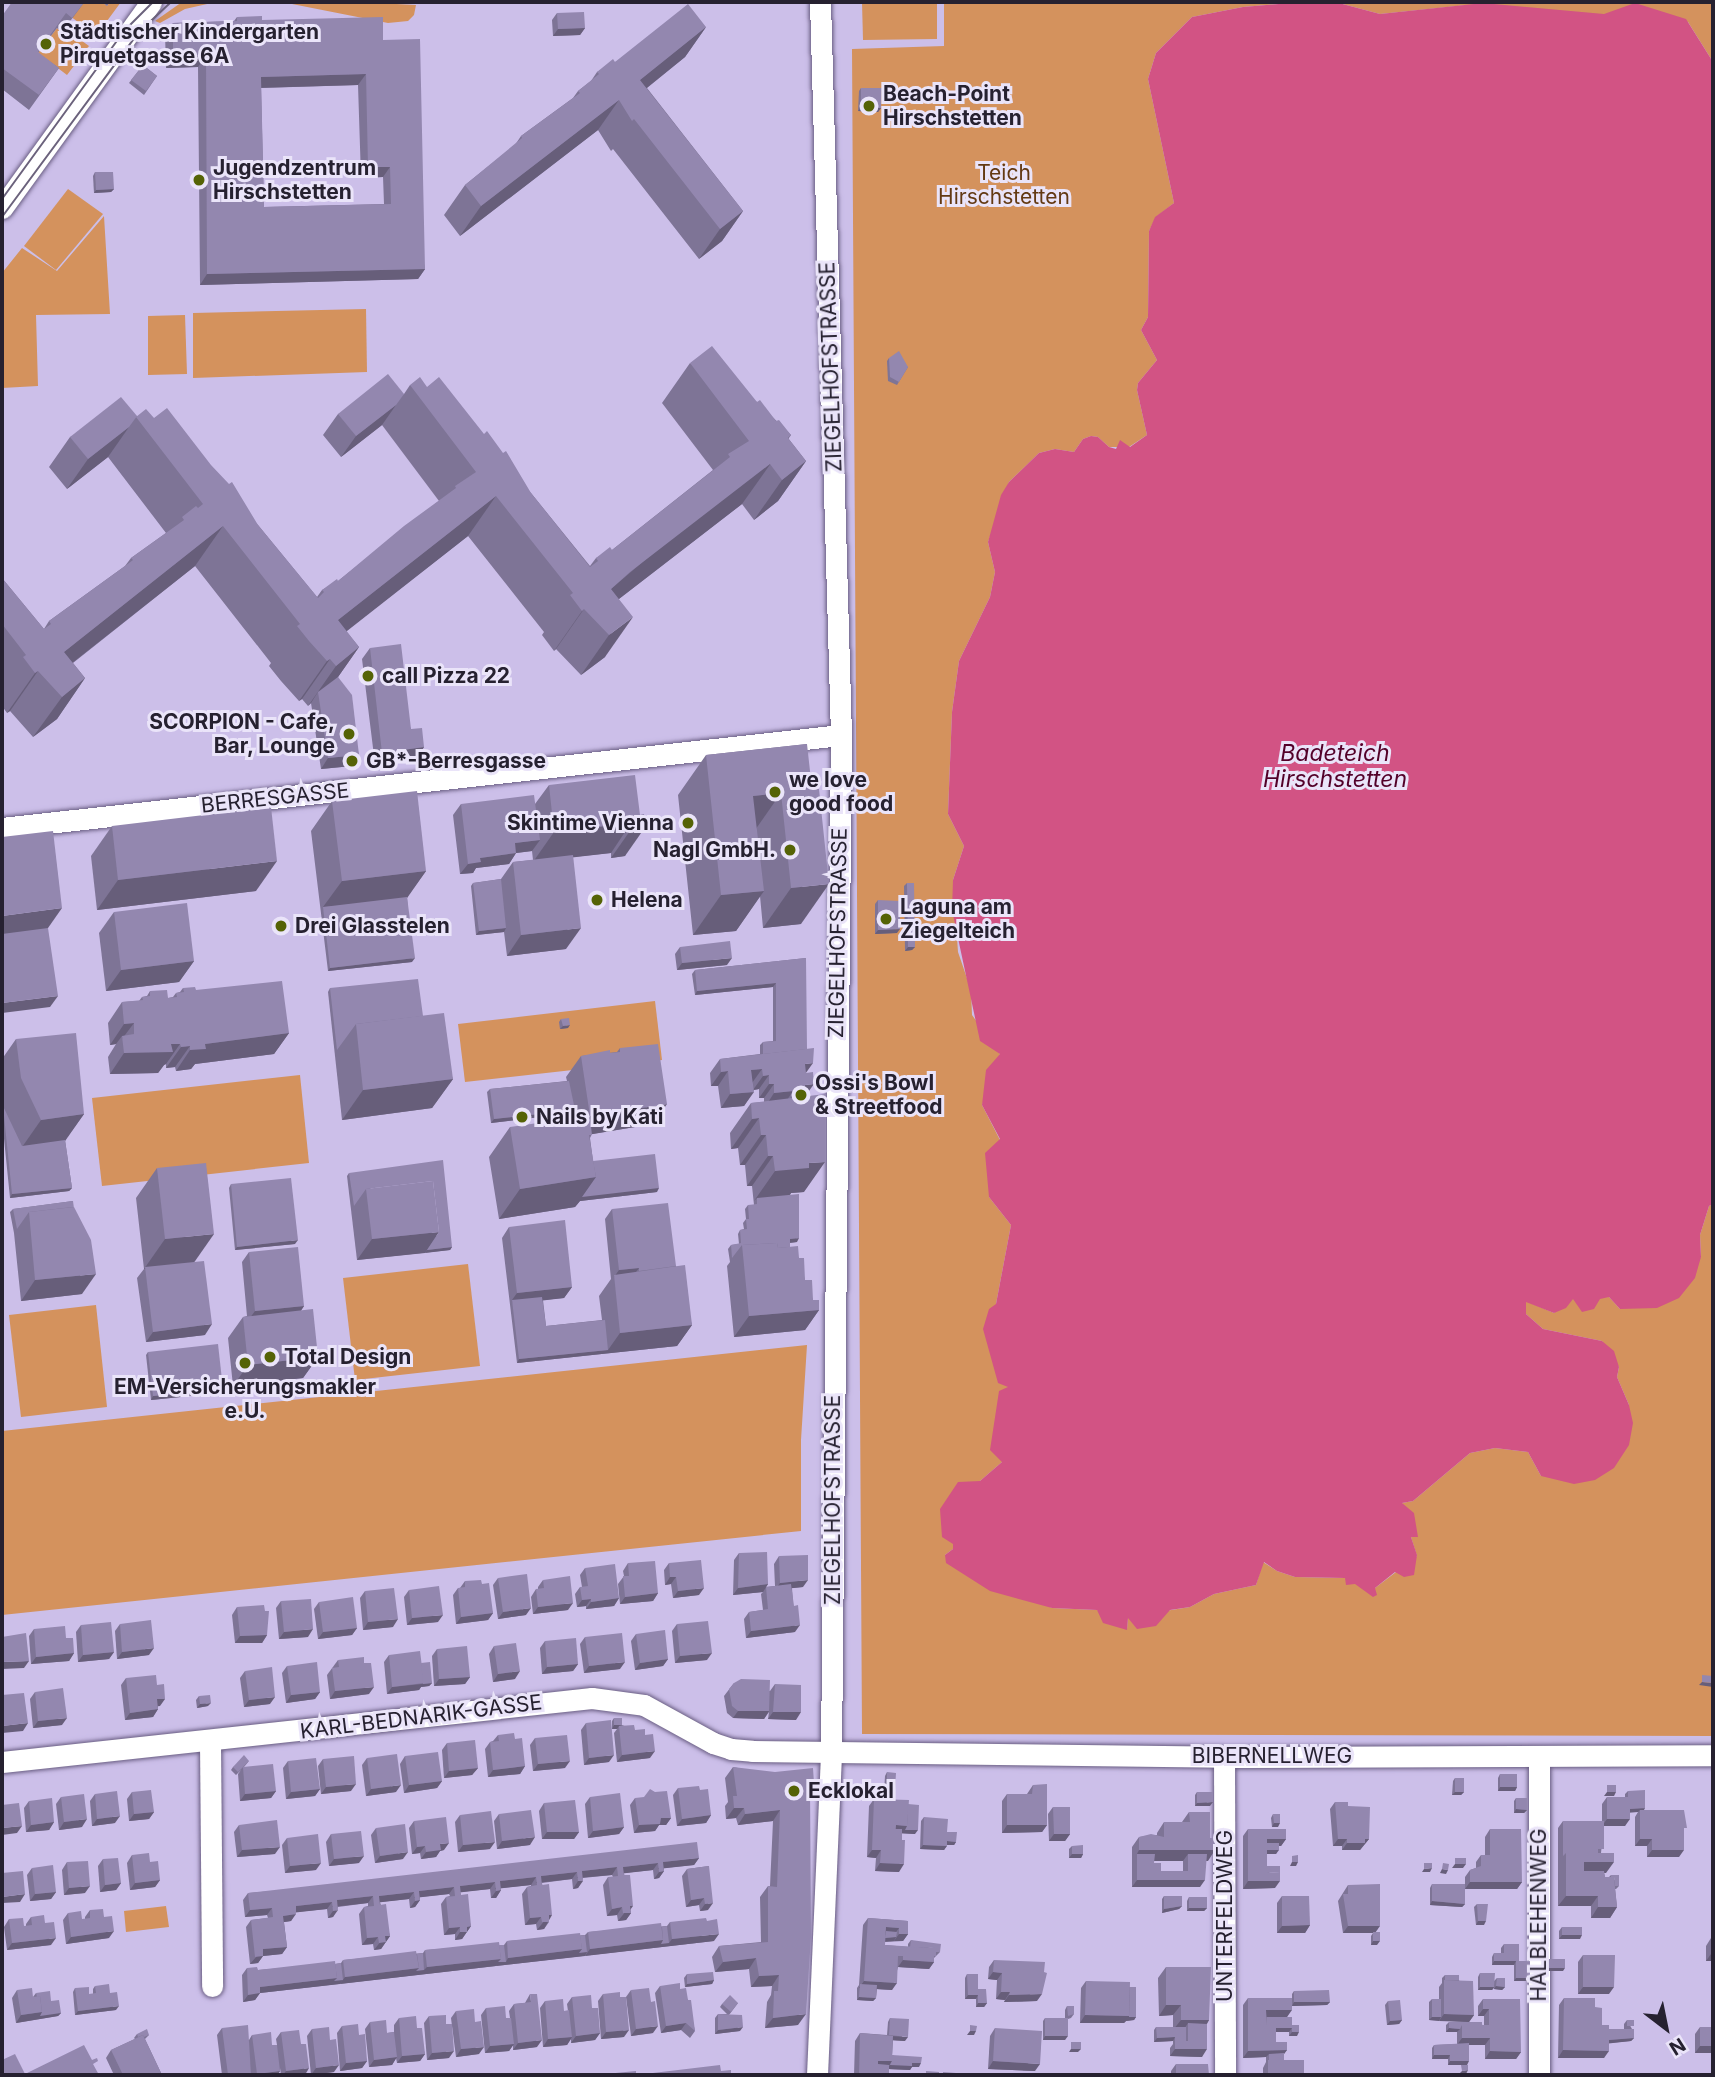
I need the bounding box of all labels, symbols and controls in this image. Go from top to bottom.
place label: Städtischer Kindergarten Pirquetgasse 6A [60,19,319,69]
marker: Städtischer Kindergarten Pirquetgasse 6A [38,36,54,52]
place label: Beach-Point Hirschstetten [883,81,1022,131]
marker: Beach-Point Hirschstetten [861,98,877,114]
place label: Jugendzentrum Hirschstetten [213,155,376,205]
park label: Teich Hirschstetten [938,160,1070,210]
marker: Jugendzentrum Hirschstetten [191,172,207,188]
street label: ZIEGELHOFSTRASSE [815,261,847,473]
place label: call Pizza 22 [382,663,510,689]
marker: call Pizza 22 [360,668,376,684]
place label: SCORPION - Cafe, Bar, Lounge [149,709,335,759]
marker: SCORPION - Cafe, Bar, Lounge [341,726,357,742]
water label: Badeteich Hirschstetten [1263,739,1407,793]
place label: GB*-Berresgasse [366,748,546,774]
marker: GB*-Berresgasse [344,753,360,769]
place label: we love good food [789,767,893,817]
street label: BERRESGASSE [200,778,350,818]
marker: we love good food [767,784,783,800]
place label: Skintime Vienna [507,810,674,836]
marker: Skintime Vienna [680,815,696,831]
street label: ZIEGELHOFSTRASSE [824,828,852,1038]
place label: Nagl GmbH. [653,837,776,863]
marker: Nagl GmbH. [782,842,798,858]
place label: Helena [611,887,683,913]
marker: Helena [589,892,605,908]
place label: Laguna am Ziegelteich [900,894,1015,944]
marker: Laguna am Ziegelteich [878,911,894,927]
place label: Drei Glasstelen [295,913,450,939]
marker: Drei Glasstelen [273,918,289,934]
place label: Ossi's Bowl & Streetfood [815,1070,942,1120]
marker: Ossi's Bowl & Streetfood [793,1087,809,1103]
place label: Nails by Kati [536,1104,663,1130]
marker: Nails by Kati [514,1109,530,1125]
place label: Total Design [284,1344,411,1370]
marker: Total Design [262,1349,278,1365]
marker: EM-Versicherungsmakler e.U. [237,1355,253,1371]
place label: EM-Versicherungsmakler e.U. [114,1374,376,1424]
street label: ZIEGELHOFSTRASSE [820,1395,846,1605]
street label: KARL-BEDNARIK-GASSE [299,1690,543,1744]
street label: BIBERNELLWEG [1192,1743,1352,1769]
place label: Ecklokal [808,1778,894,1804]
marker: Ecklokal [786,1783,802,1799]
street label: HALBLEHENWEG [1526,1828,1552,2002]
street label: UNTERFELDWEG [1212,1830,1238,2002]
north arrow [1631,1993,1701,2063]
text: N [1665,2033,1690,2060]

